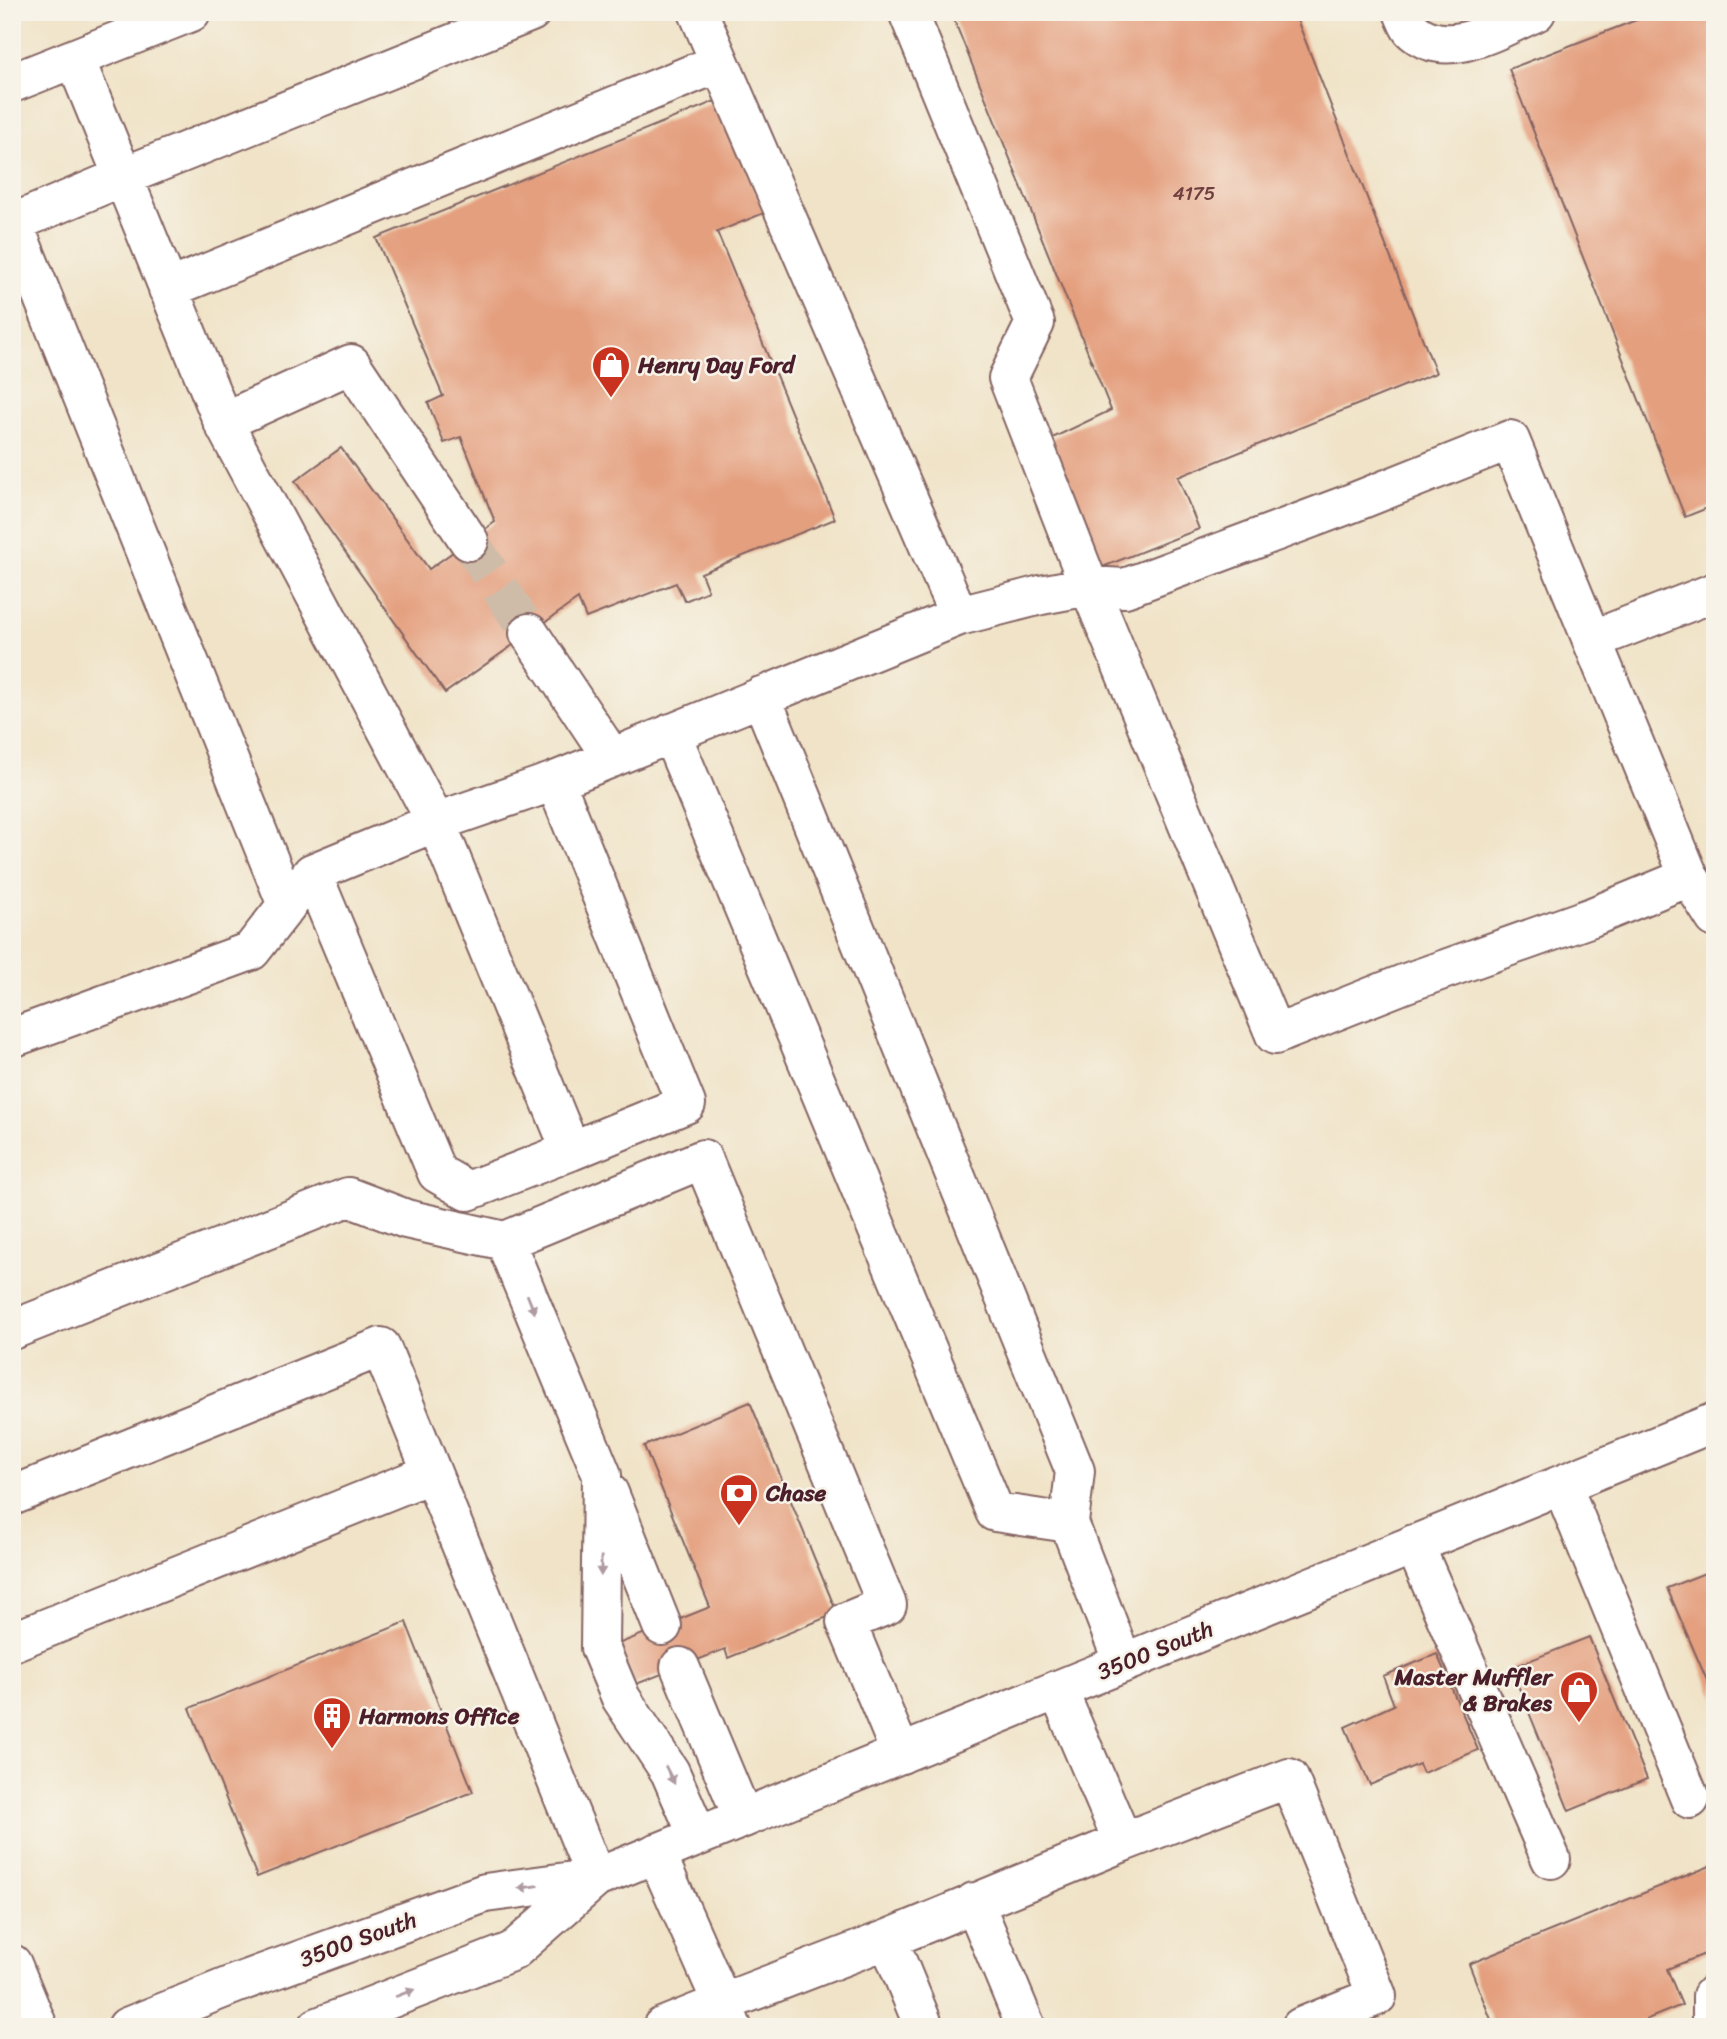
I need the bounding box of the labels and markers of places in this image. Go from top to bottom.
shop icon: Henry Day Ford [590,344,632,399]
place label: Henry Day Ford [637,345,796,386]
bank icon: Chase [718,1472,760,1527]
place label: Chase [765,1473,827,1514]
place label: Master Muffler & Brakes [1394,1657,1555,1724]
shop icon: Master Muffler & Brakes [1558,1669,1600,1724]
building icon: Harmons Office [311,1695,353,1750]
place label: Harmons Office [358,1696,520,1737]

